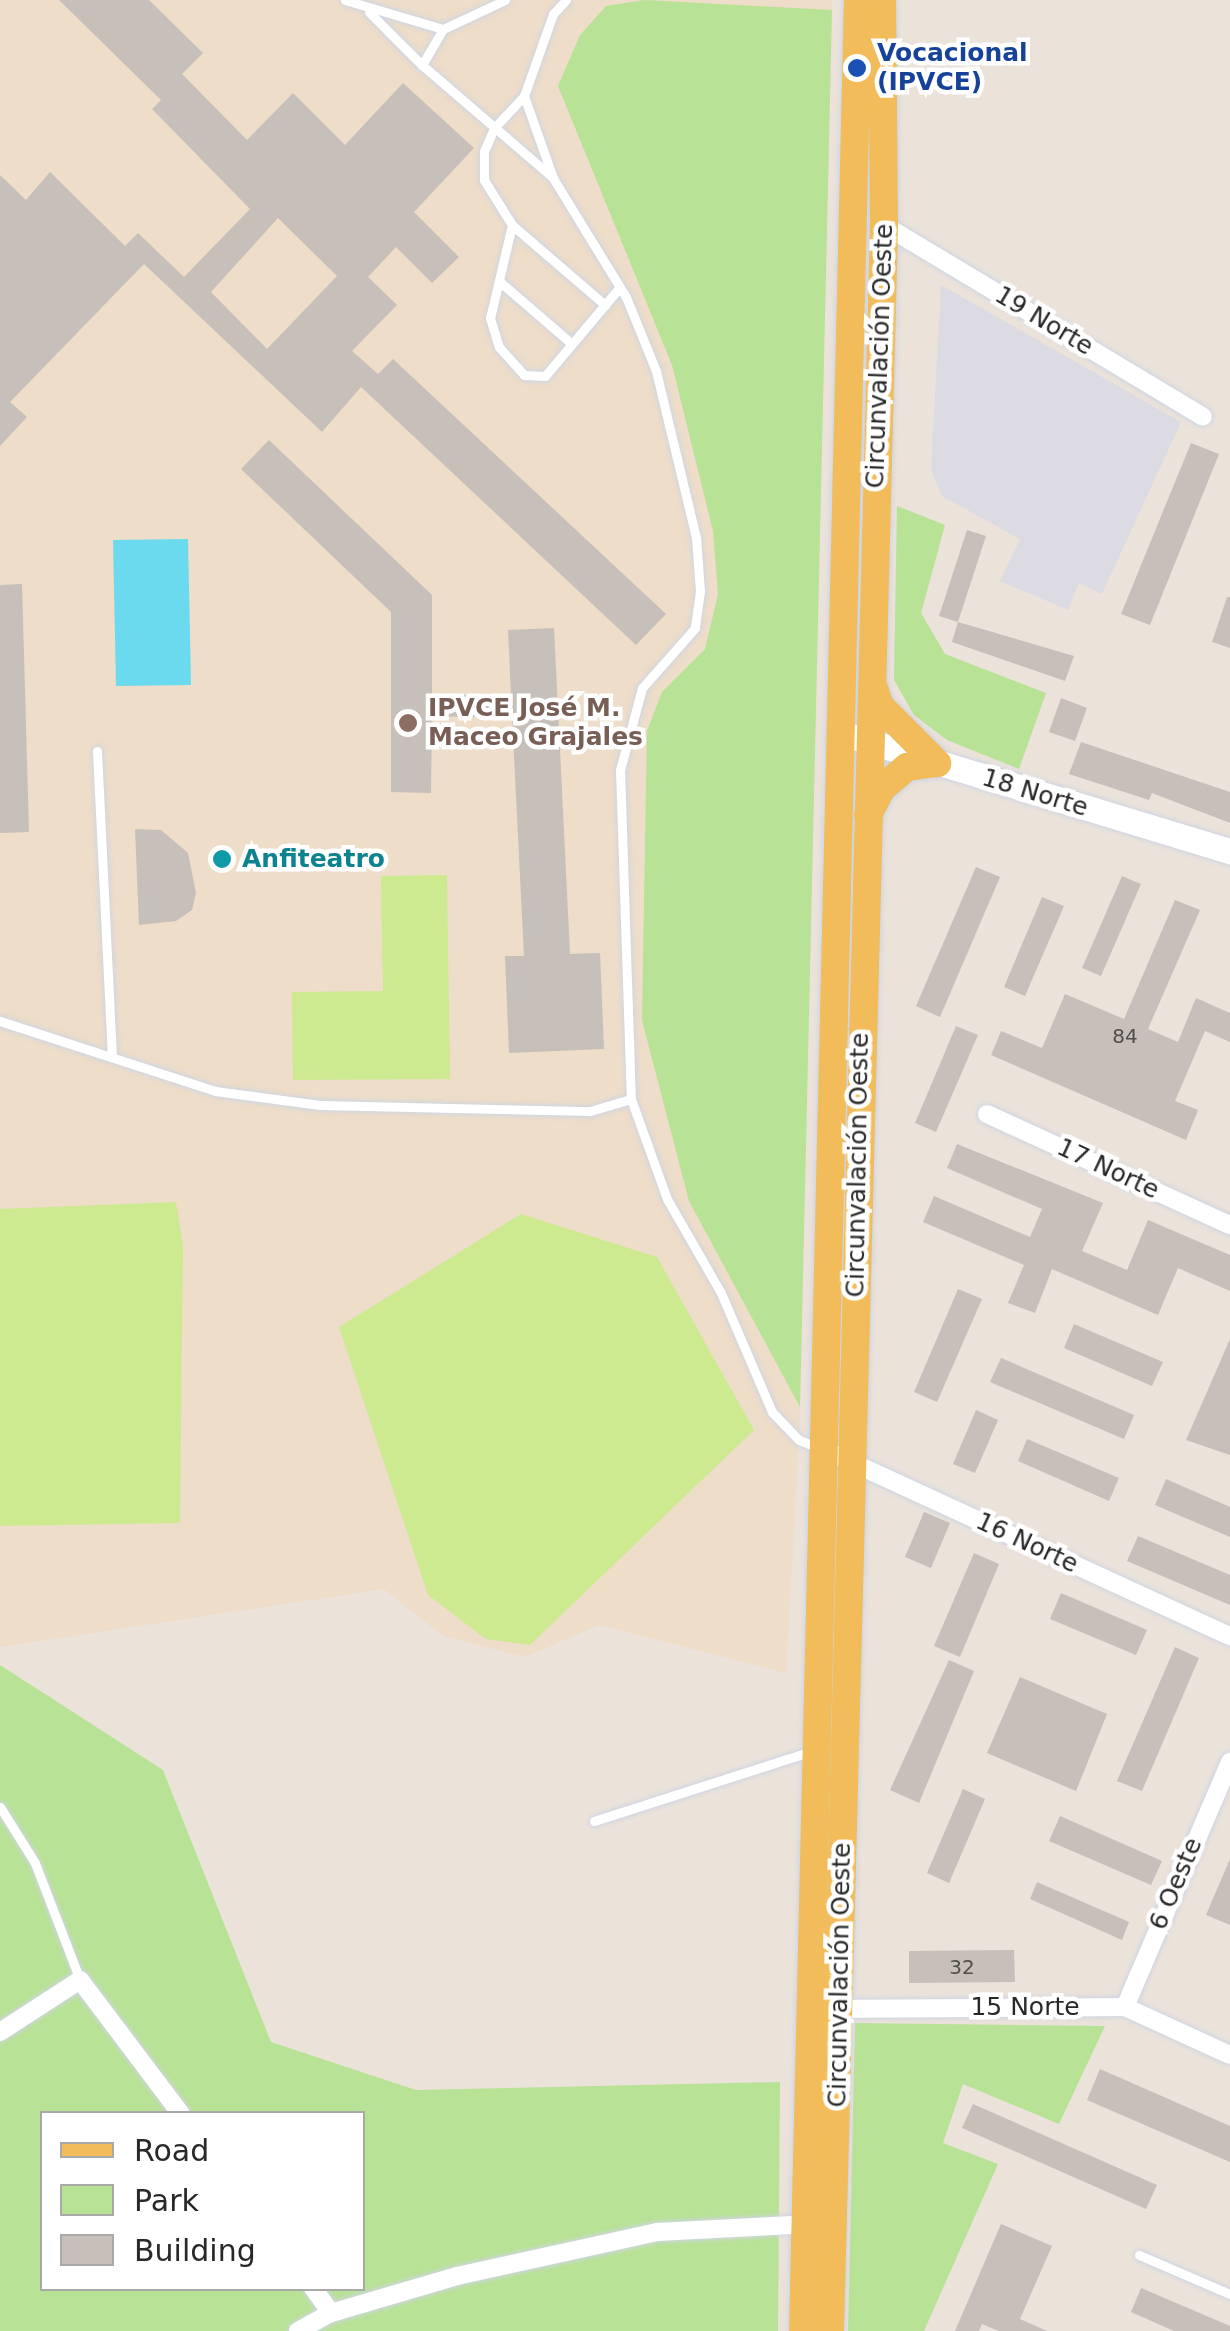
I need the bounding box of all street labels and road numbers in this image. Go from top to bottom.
street label: Circunvalación Oeste [860,223,900,489]
street label: 19 Norte [989,280,1099,362]
street label: 18 Norte [978,763,1092,823]
street label: Circunvalación Oeste [841,1032,875,1298]
street label: 17 Norte [1052,1132,1164,1206]
street label: 16 Norte [971,1506,1083,1580]
street label: 6 Oeste [1143,1833,1209,1935]
street label: Circunvalación Oeste [823,1842,857,2108]
street label: 15 Norte [970,1992,1080,2022]

